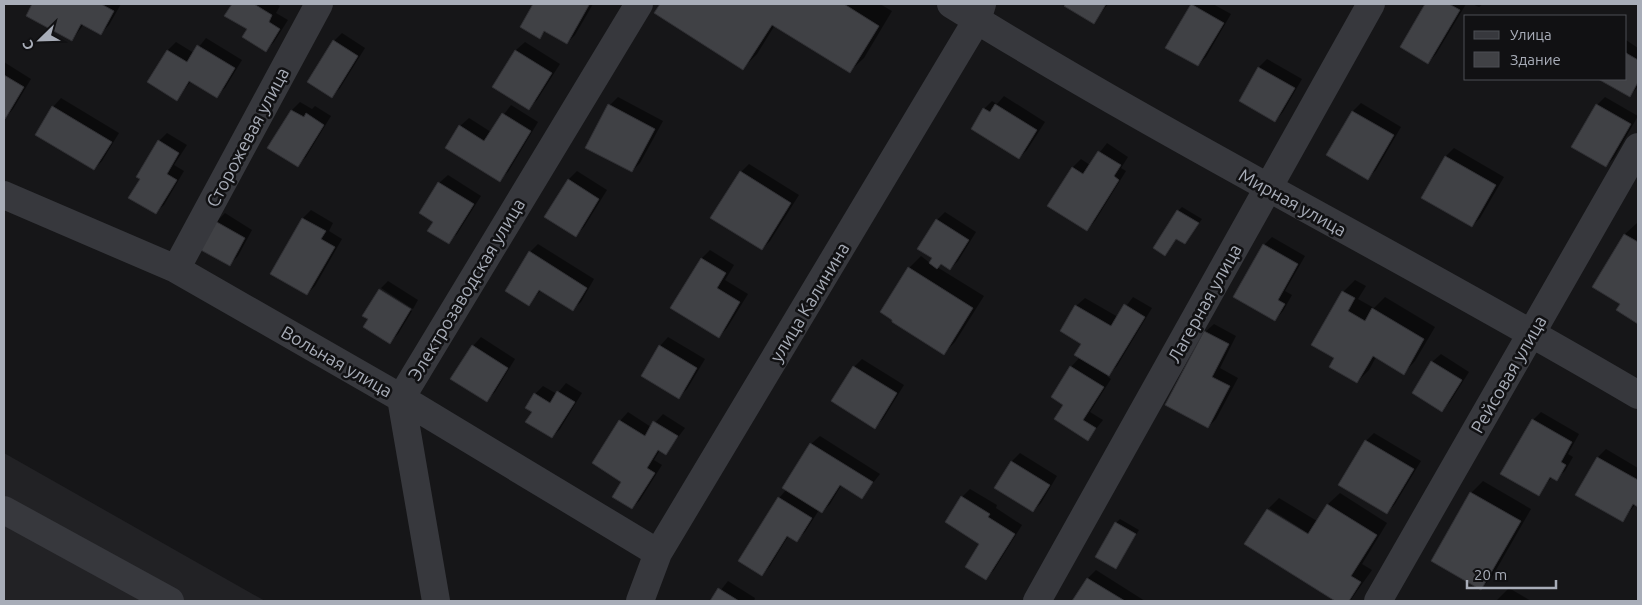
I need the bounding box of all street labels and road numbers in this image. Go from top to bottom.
street label: Сторожевая улица [202,64,292,210]
street label: Мирная улица [1236,164,1350,240]
street label: Электрозаводская улица [404,195,528,383]
street label: улица Калинина [765,239,853,365]
street label: Лагерная улица [1163,240,1245,366]
street label: Рейсовая улица [1466,312,1550,436]
street label: Вольная улица [278,321,396,401]

